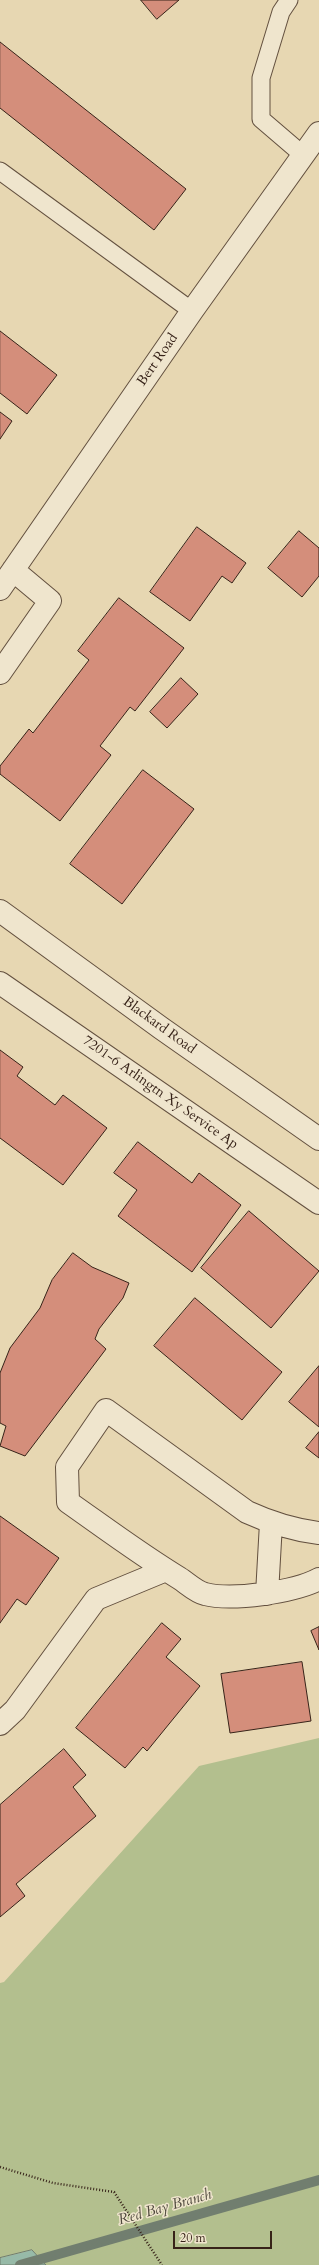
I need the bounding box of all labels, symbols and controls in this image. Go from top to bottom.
street label: Bert Road [134,331,182,389]
street label: Blackard Road [119,994,199,1058]
street label: 7201-6 Arlingtn Xy Service Ap [79,1033,241,1153]
water label: Red Bay Branch [116,2186,214,2230]
scale bar [175,2223,274,2249]
text: 20 m [180,2230,206,2246]

